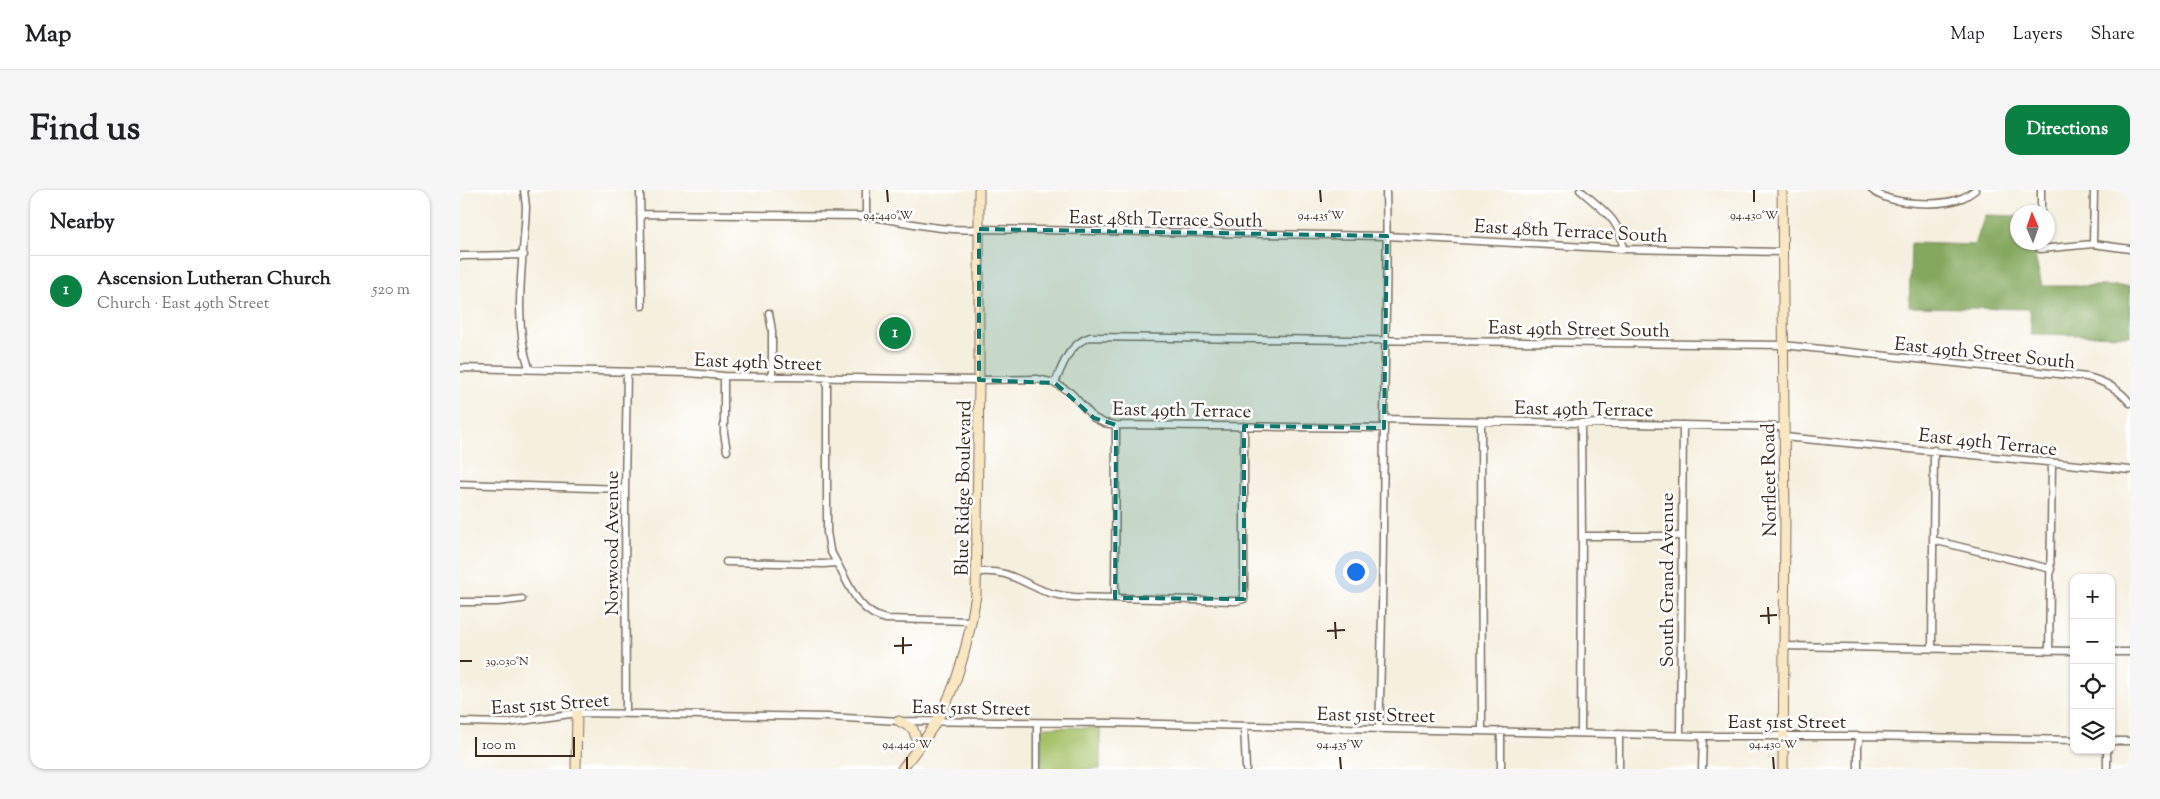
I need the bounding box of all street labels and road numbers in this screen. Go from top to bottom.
street label: East 48th Terrace South [1069,205,1263,236]
street label: East 48th Terrace South [1473,214,1668,251]
street label: East 49th Street South [1488,315,1670,346]
street label: East 49th Street South [1893,332,2077,377]
street label: East 49th Street [694,348,823,379]
street label: East 49th Terrace [1514,396,1654,425]
street label: East 49th Terrace [1112,397,1252,426]
street label: Blue Ridge Boulevard [949,400,980,576]
street label: Norfleet Road [1756,423,1785,537]
street label: East 49th Terrace [1917,423,2059,464]
street label: Norwood Avenue [600,470,627,616]
street label: South Grand Avenue [1655,492,1682,668]
street label: East 51st Street [490,688,611,723]
street label: East 51st Street [912,695,1031,724]
street label: East 51st Street [1317,702,1436,731]
street label: East 51st Street [1728,710,1847,737]

